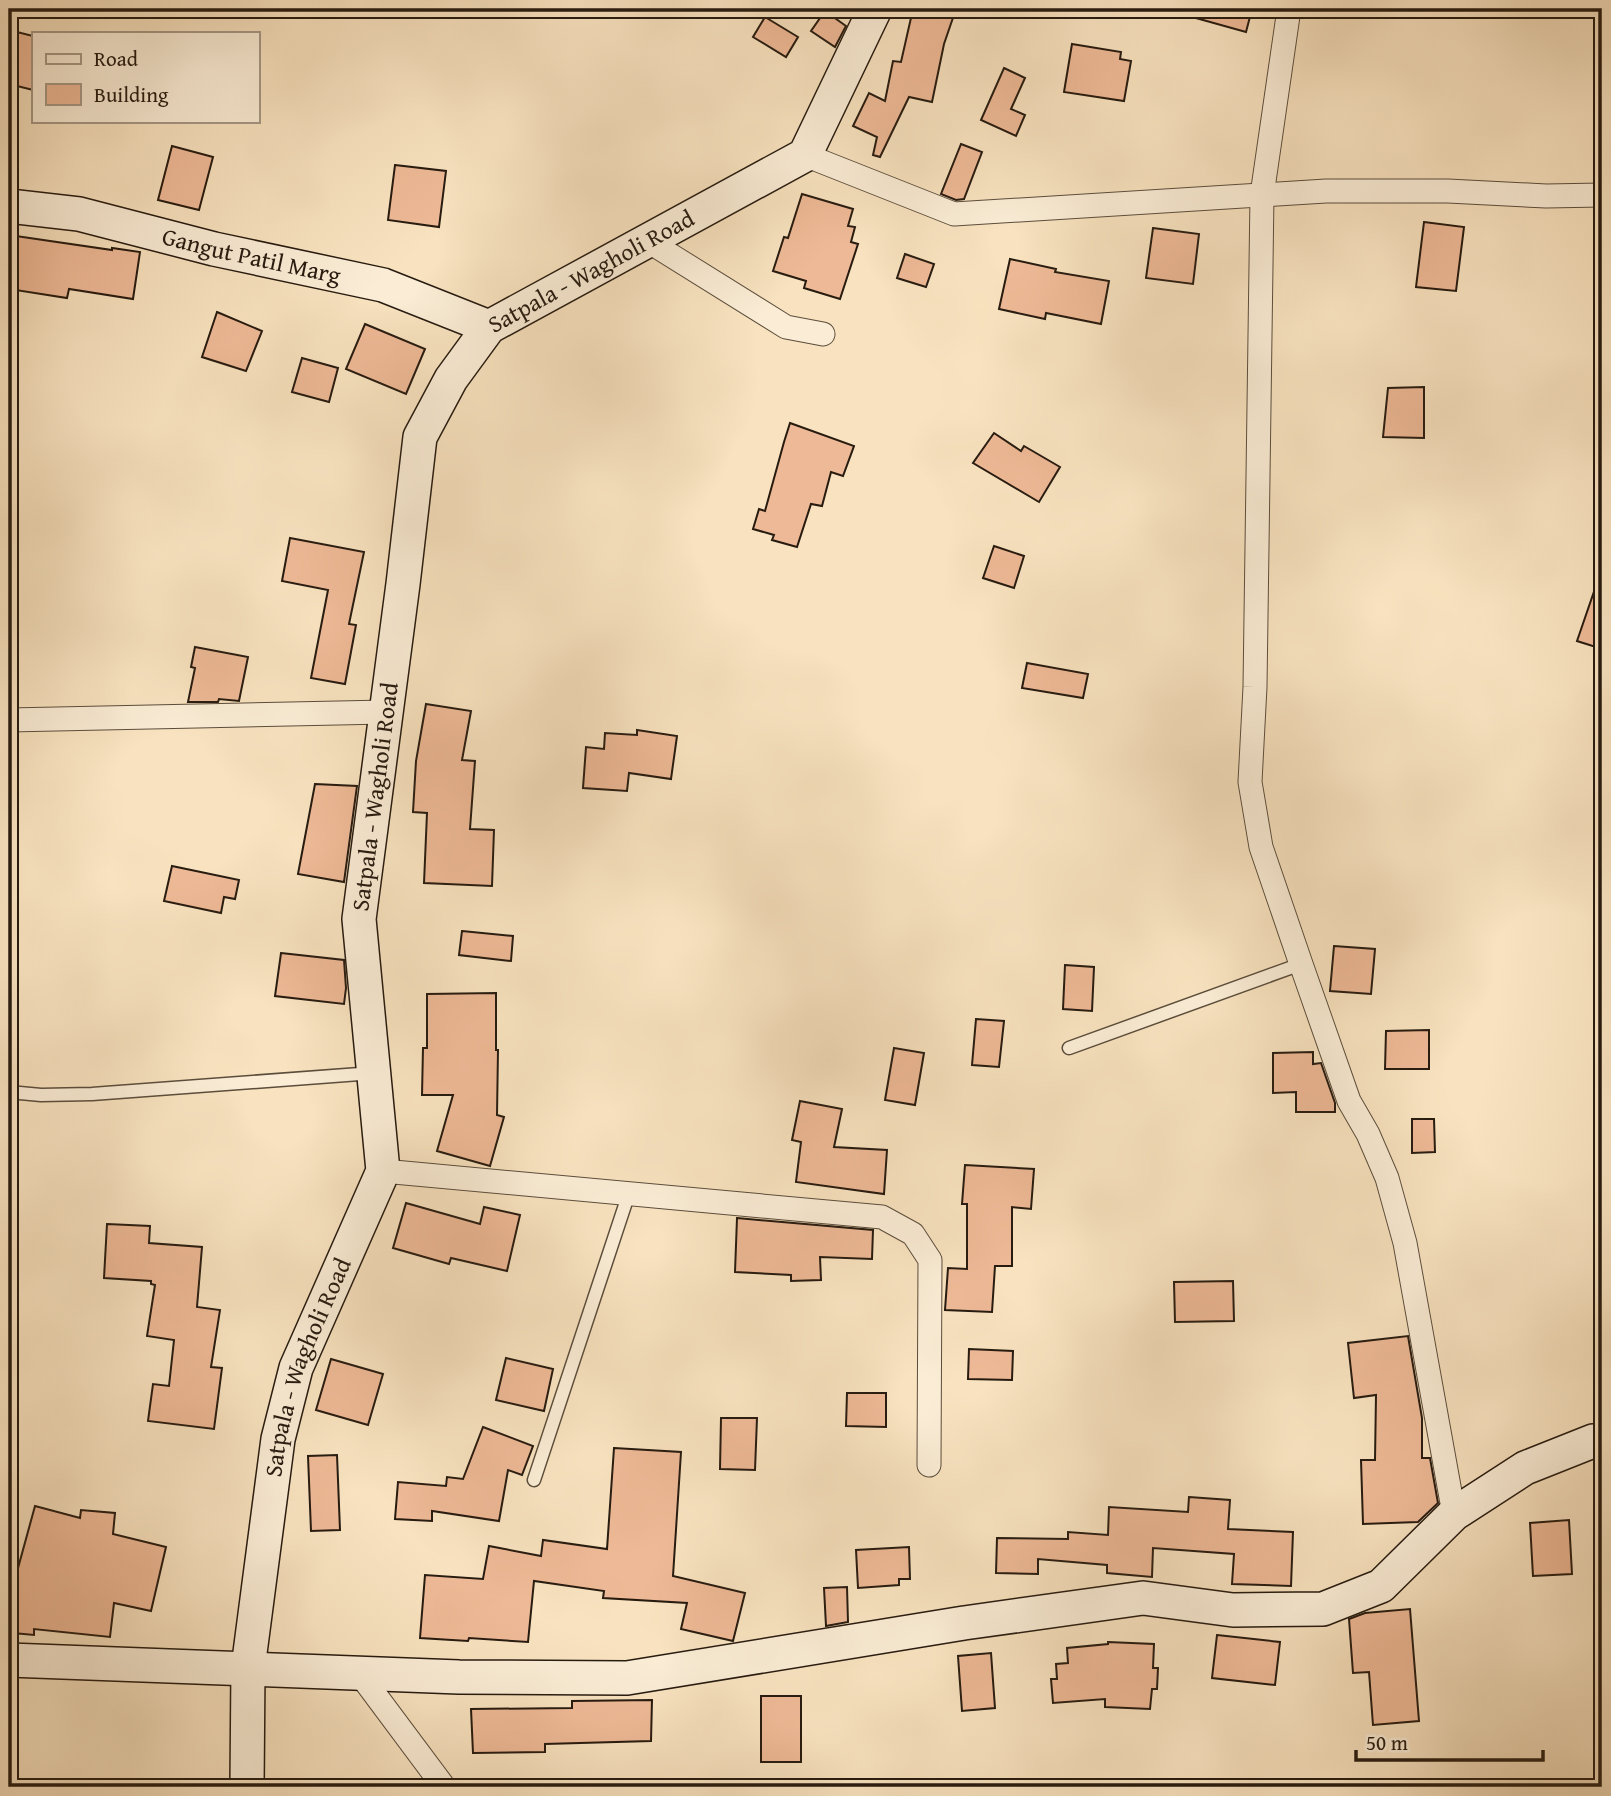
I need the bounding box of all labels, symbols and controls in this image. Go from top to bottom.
legend [32,32,259,122]
text: Road [94,43,139,74]
text: Building [94,79,169,110]
street label: Satpala - Wagholi Road [481,200,701,341]
street label: Gangut Patil Marg [158,218,344,293]
street label: Satpala - Wagholi Road [342,680,407,913]
street label: Satpala - Wagholi Road [255,1252,360,1479]
scale bar [1356,1719,1543,1763]
text: 50 m [1366,1727,1408,1758]

